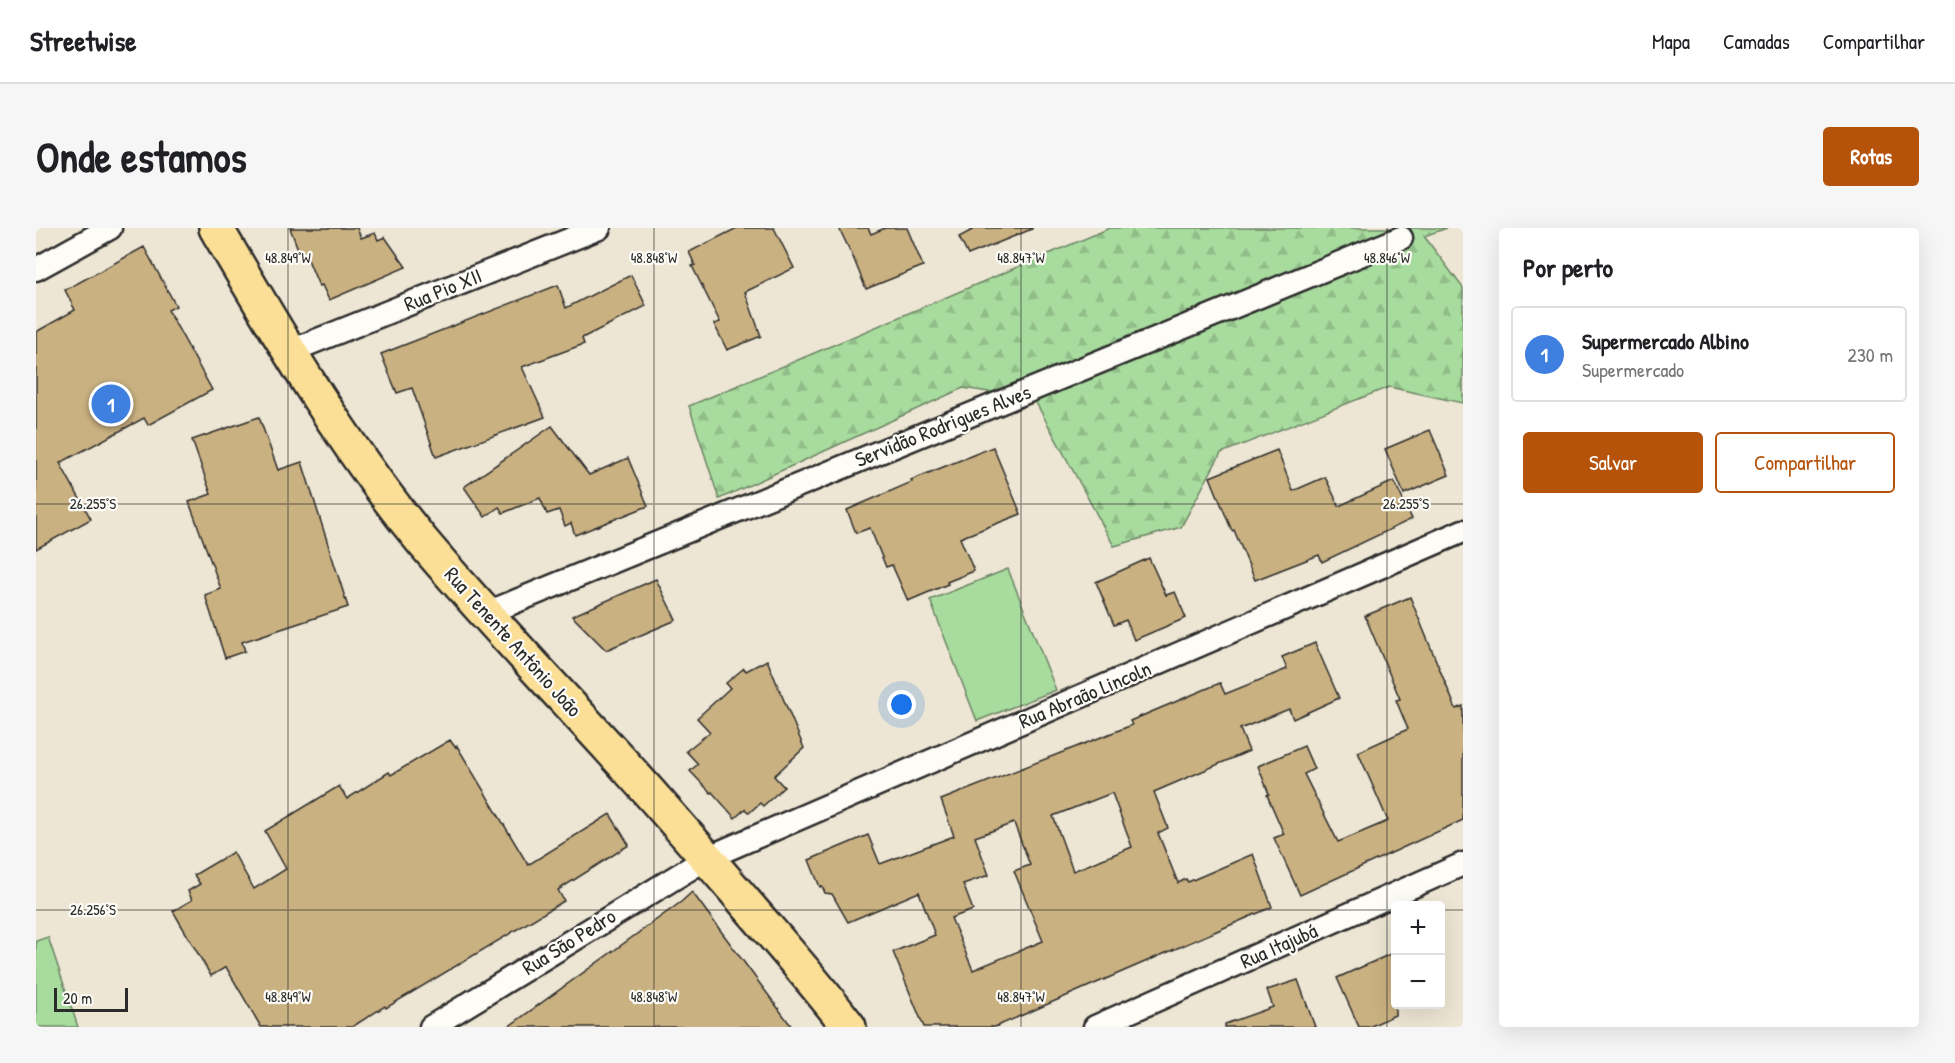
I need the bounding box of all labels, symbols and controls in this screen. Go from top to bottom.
text: Streetwise [30,22,136,60]
text: Mapa [1652,27,1690,56]
text: Camadas [1723,27,1790,56]
text: Compartilhar [1823,27,1925,56]
button: Rotas [1823,127,1919,186]
text: Onde estamos [36,128,247,185]
text: 48.849°W [265,247,312,268]
text: 48.848°W [631,247,678,268]
text: 48.847°W [997,247,1046,268]
text: 48.846°W [1364,247,1411,268]
text: Por perto [1523,250,1613,285]
street label: Rua Pio XII [400,261,486,318]
text: Supermercado Albino [1582,326,1749,356]
text: 1 [1541,341,1548,368]
text: 230 m [1848,341,1893,368]
text: Supermercado [1582,356,1684,383]
street label: Servidão Rodrigues Alves [850,377,1035,474]
pin: 1 [92,382,130,426]
button: Salvar [1523,432,1703,493]
button: Compartilhar [1715,432,1895,493]
text: 26.255°S [70,493,116,514]
text: 26.255°S [1383,493,1429,514]
street label: Rua Tenente Antônio João [438,560,589,723]
street label: Rua Abraão Lincoln [1014,654,1156,736]
your location [887,690,916,719]
text: 26.256°S [70,899,116,920]
street label: Rua São Pedro [516,901,621,982]
map controls [1391,901,1445,1009]
button: + [1391,901,1445,955]
street label: Rua Itajubá [1236,916,1322,975]
button: − [1391,955,1445,1009]
scale bar [54,985,128,1012]
text: 48.849°W [265,986,312,1007]
text: 48.848°W [631,986,678,1007]
text: 48.847°W [997,986,1046,1007]
text: 20 m [63,987,92,1009]

